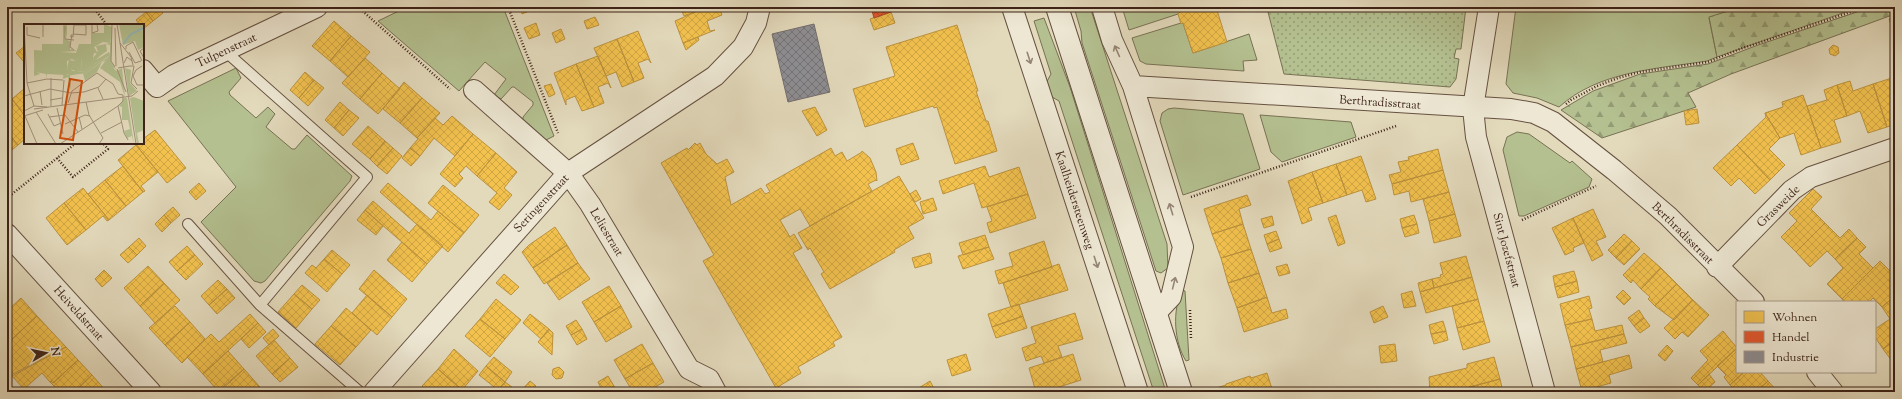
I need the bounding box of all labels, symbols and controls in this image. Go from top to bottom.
inset map [24,24,144,144]
street label: Tulpenstraat [193,29,260,73]
one-way arrow [1113,45,1120,57]
one-way arrow [1025,52,1033,64]
street label: Berthradisstraat [1338,91,1421,115]
street label: Kaalheidersteenweg [1050,149,1098,252]
street label: Seringenstraat [510,170,574,237]
street label: Grasweide [1753,181,1805,232]
street label: Berthradisstraat [1647,198,1718,269]
one-way arrow [1167,204,1175,216]
street label: Leliestraat [585,205,628,260]
street label: Sint Jozefstraat [1487,211,1525,290]
one-way arrow [1092,255,1100,267]
one-way arrow [1171,277,1179,290]
street label: Heiveldstraat [49,282,108,345]
legend [1736,301,1876,373]
text: Wohnen [1772,309,1817,327]
text: Handel [1772,329,1810,347]
north arrow [26,333,66,373]
text: N [46,345,64,357]
text: Industrie [1772,349,1819,367]

